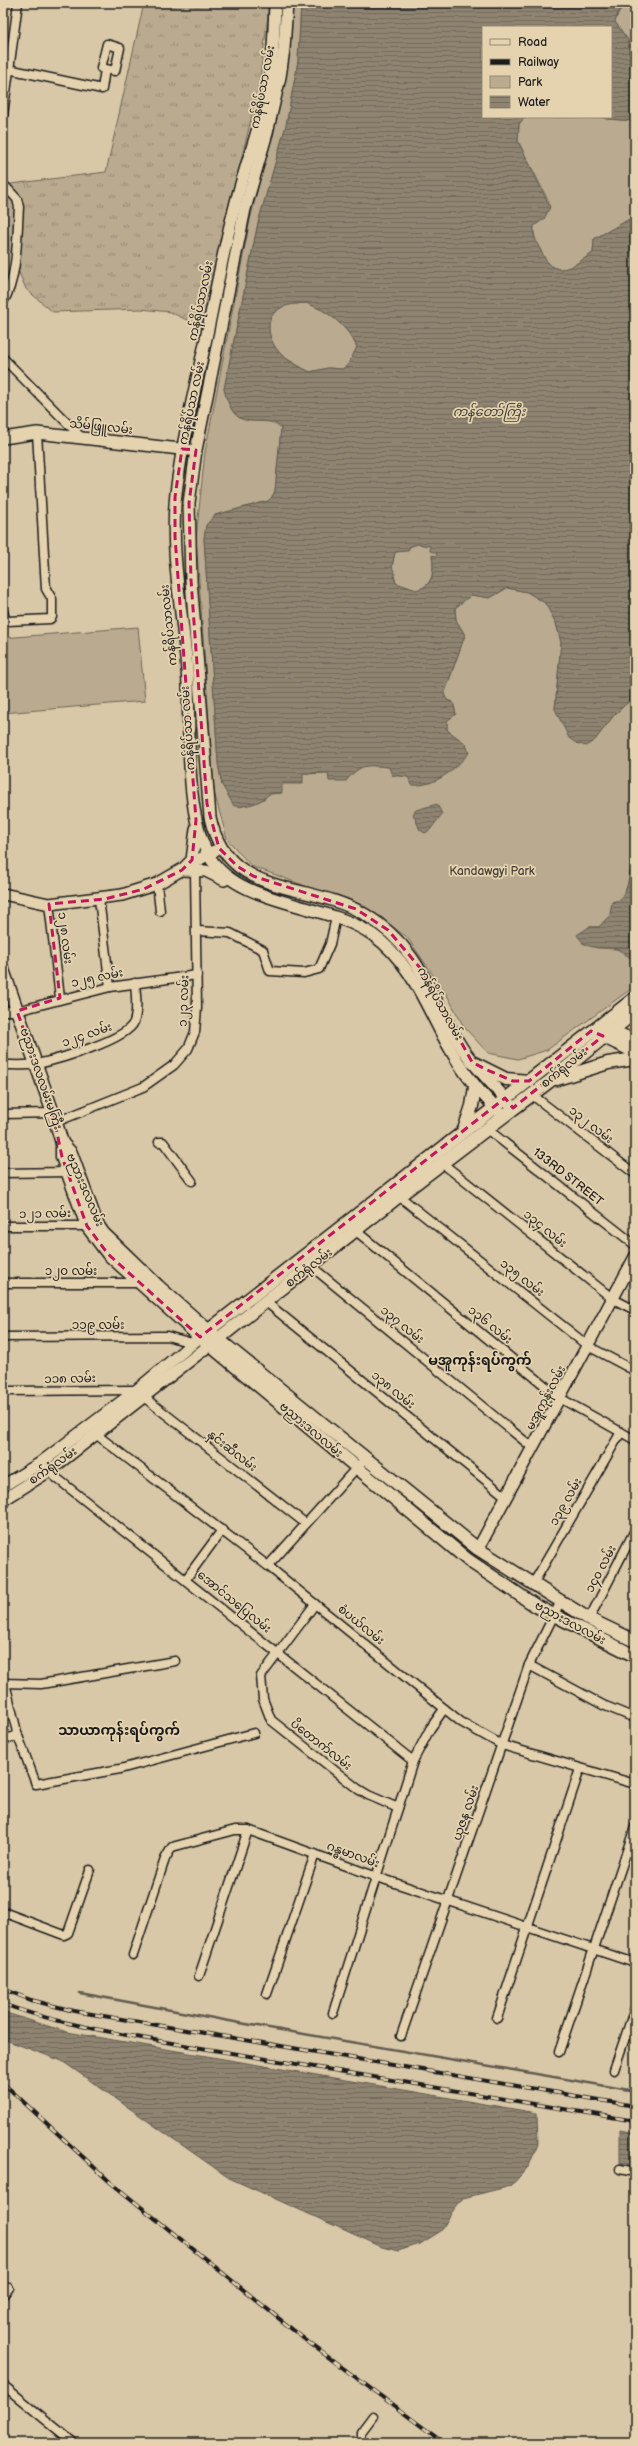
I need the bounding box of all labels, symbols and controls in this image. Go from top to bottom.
legend [482,26,612,118]
text: Road [518,35,547,50]
street label: ကန်ရိပ်သာ လမ်း [246,44,280,130]
text: Railway [518,55,560,70]
text: Park [518,75,542,90]
text: Water [518,95,550,110]
street label: ကန်ရိပ်သာလမ်း [183,259,219,343]
street label: ကန်ရိပ်သာ လမ်း [174,360,210,446]
water label: ကန်တော်ကြီး [453,402,527,423]
street label: သိမ်ဖြူလမ်း [68,414,134,440]
street label: ကန်ရိပ်သာလမ်း [155,583,183,667]
street label: ကန်ရိပ်သာ လမ်း [176,685,200,771]
park label: Kandawgyi Park [449,864,535,879]
street label: ၁၂၈ လမ်း [52,911,78,965]
street label: ၁၂၅ လမ်း [69,963,125,993]
street label: ကန်ရိပ်သာလမ်း [412,964,468,1044]
street label: ၁၂၃ လမ်း [174,975,194,1027]
street label: ၁၂၄ လမ်း [59,1018,115,1052]
street label: ဗညားဒလလမ်းမကြီး [15,1026,67,1132]
street label: စက်ရုံလမ်း [536,1043,592,1093]
street label: ၁၃၂ လမ်း [565,1102,617,1148]
street label: 133RD STREET [530,1145,607,1210]
street label: ဗညားဒလလမ်း [61,1150,109,1230]
street label: ၁၂၁ လမ်း [19,1204,71,1224]
street label: ၁၃၄ လမ်း [519,1205,571,1253]
street label: စက်ရုံလမ်း [281,1243,337,1293]
street label: ၁၃၅ လမ်း [496,1255,548,1301]
street label: ၁၂၀ လမ်း [45,1262,97,1281]
street label: ၁၃၇ လမ်း [376,1301,428,1349]
street label: ၁၃၆ လမ်း [464,1301,516,1349]
street label: ၁၁၉ လမ်း [72,1316,124,1335]
district label: မအူကုန်းရပ်ကွက် [428,1350,532,1372]
street label: မအူကုန်းလမ်း [521,1362,571,1434]
street label: ၁၃၈ လမ်း [367,1366,419,1414]
street label: ၁၁၈ လမ်း [44,1369,96,1387]
street label: ဗညားဒလလမ်း [275,1398,347,1462]
street label: နှင်းဆီလမ်း [203,1425,261,1477]
street label: စက်ရုံလမ်း [25,1442,81,1490]
street label: ၁၃၉ လမ်း [545,1474,587,1530]
street label: ၁၄၀ လမ်း [580,1542,622,1596]
street label: အောင်သပြေလမ်း [193,1566,275,1638]
street label: ဗညားဒလလမ်း [531,1596,609,1650]
street label: စံပယ်လမ်း [335,1600,389,1648]
street label: ပိတောက်လမ်း [287,1715,356,1774]
district label: သာယာကုန်းရပ်ကွက် [58,1720,180,1742]
street label: ယုဇန လမ်း [448,1783,484,1843]
street label: ဂန္ဓမာလမ်း [324,1837,382,1874]

